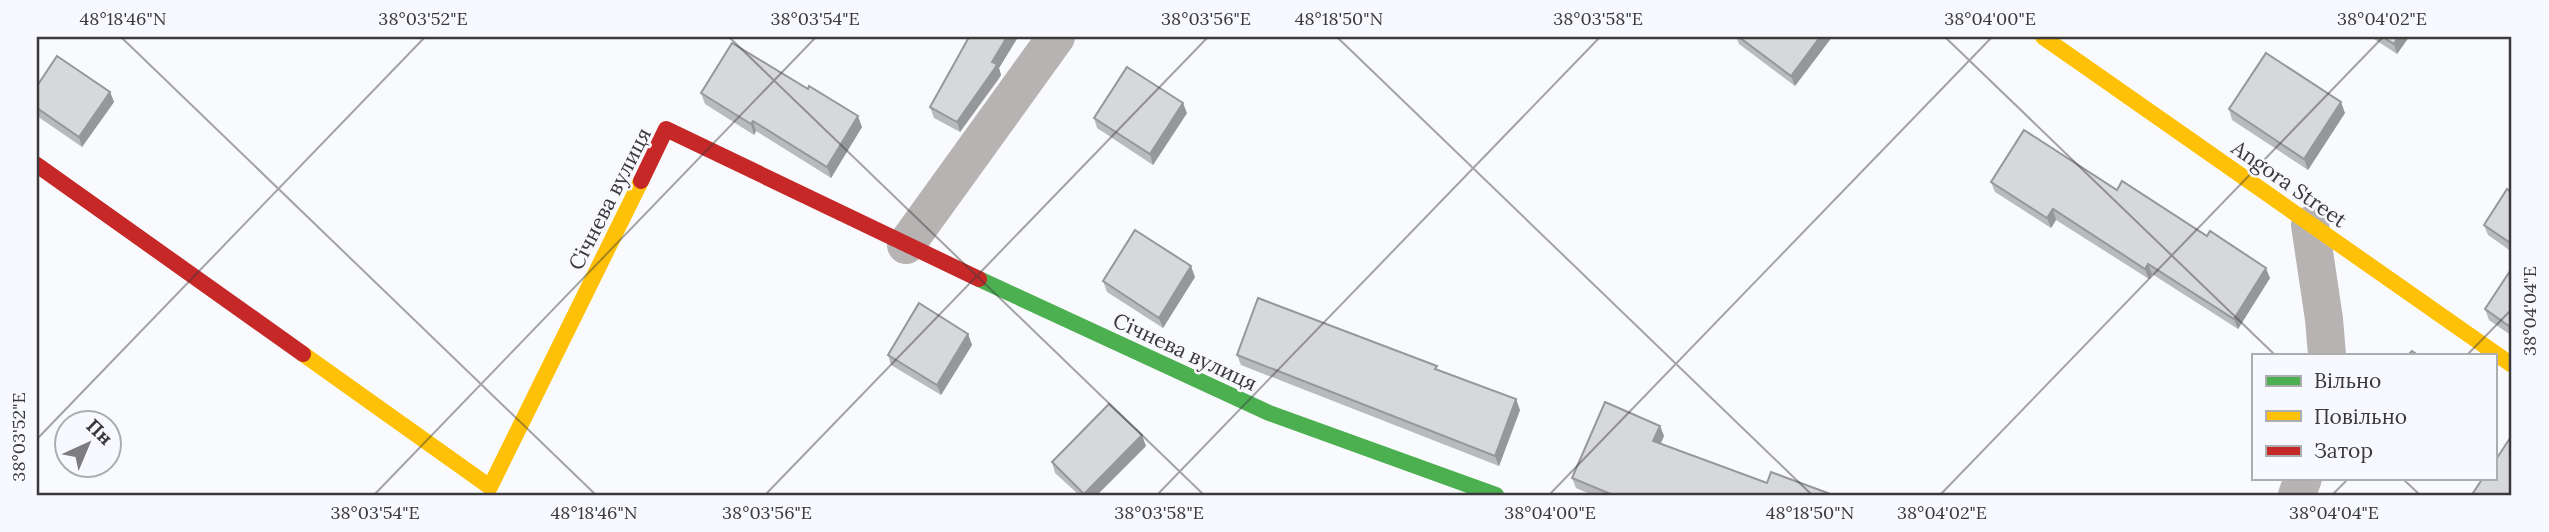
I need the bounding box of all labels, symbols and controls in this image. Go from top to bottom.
text: 48°18'46"N [80,7,166,30]
text: 38°03'52"E [378,7,468,30]
text: 38°03'54"E [770,7,860,30]
text: 38°03'56"E [1161,7,1251,30]
text: 48°18'50"N [1295,7,1383,30]
text: 38°03'58"E [1553,7,1643,30]
text: 38°04'00"E [1944,7,2036,30]
text: 38°04'02"E [2337,7,2427,30]
street label: Січнева вулиця [562,123,657,274]
street label: Angora Street [2226,133,2353,234]
text: 38°04'04"E [2518,266,2541,356]
street label: Січнева вулиця [1109,306,1262,397]
legend [2252,354,2496,480]
text: Вільно [2314,367,2381,394]
text: 38°03'52"E [7,392,30,482]
text: Повільно [2314,403,2407,430]
north arrow [52,410,122,480]
text: Пн [82,414,118,450]
text: Затор [2314,437,2373,464]
text: 38°03'54"E [330,501,420,524]
text: 48°18'46"N [551,501,637,524]
text: 38°03'56"E [722,501,812,524]
text: 38°03'58"E [1114,501,1204,524]
text: 38°04'00"E [1504,501,1596,524]
text: 48°18'50"N [1766,501,1854,524]
text: 38°04'02"E [1897,501,1987,524]
text: 38°04'04"E [2289,501,2379,524]

